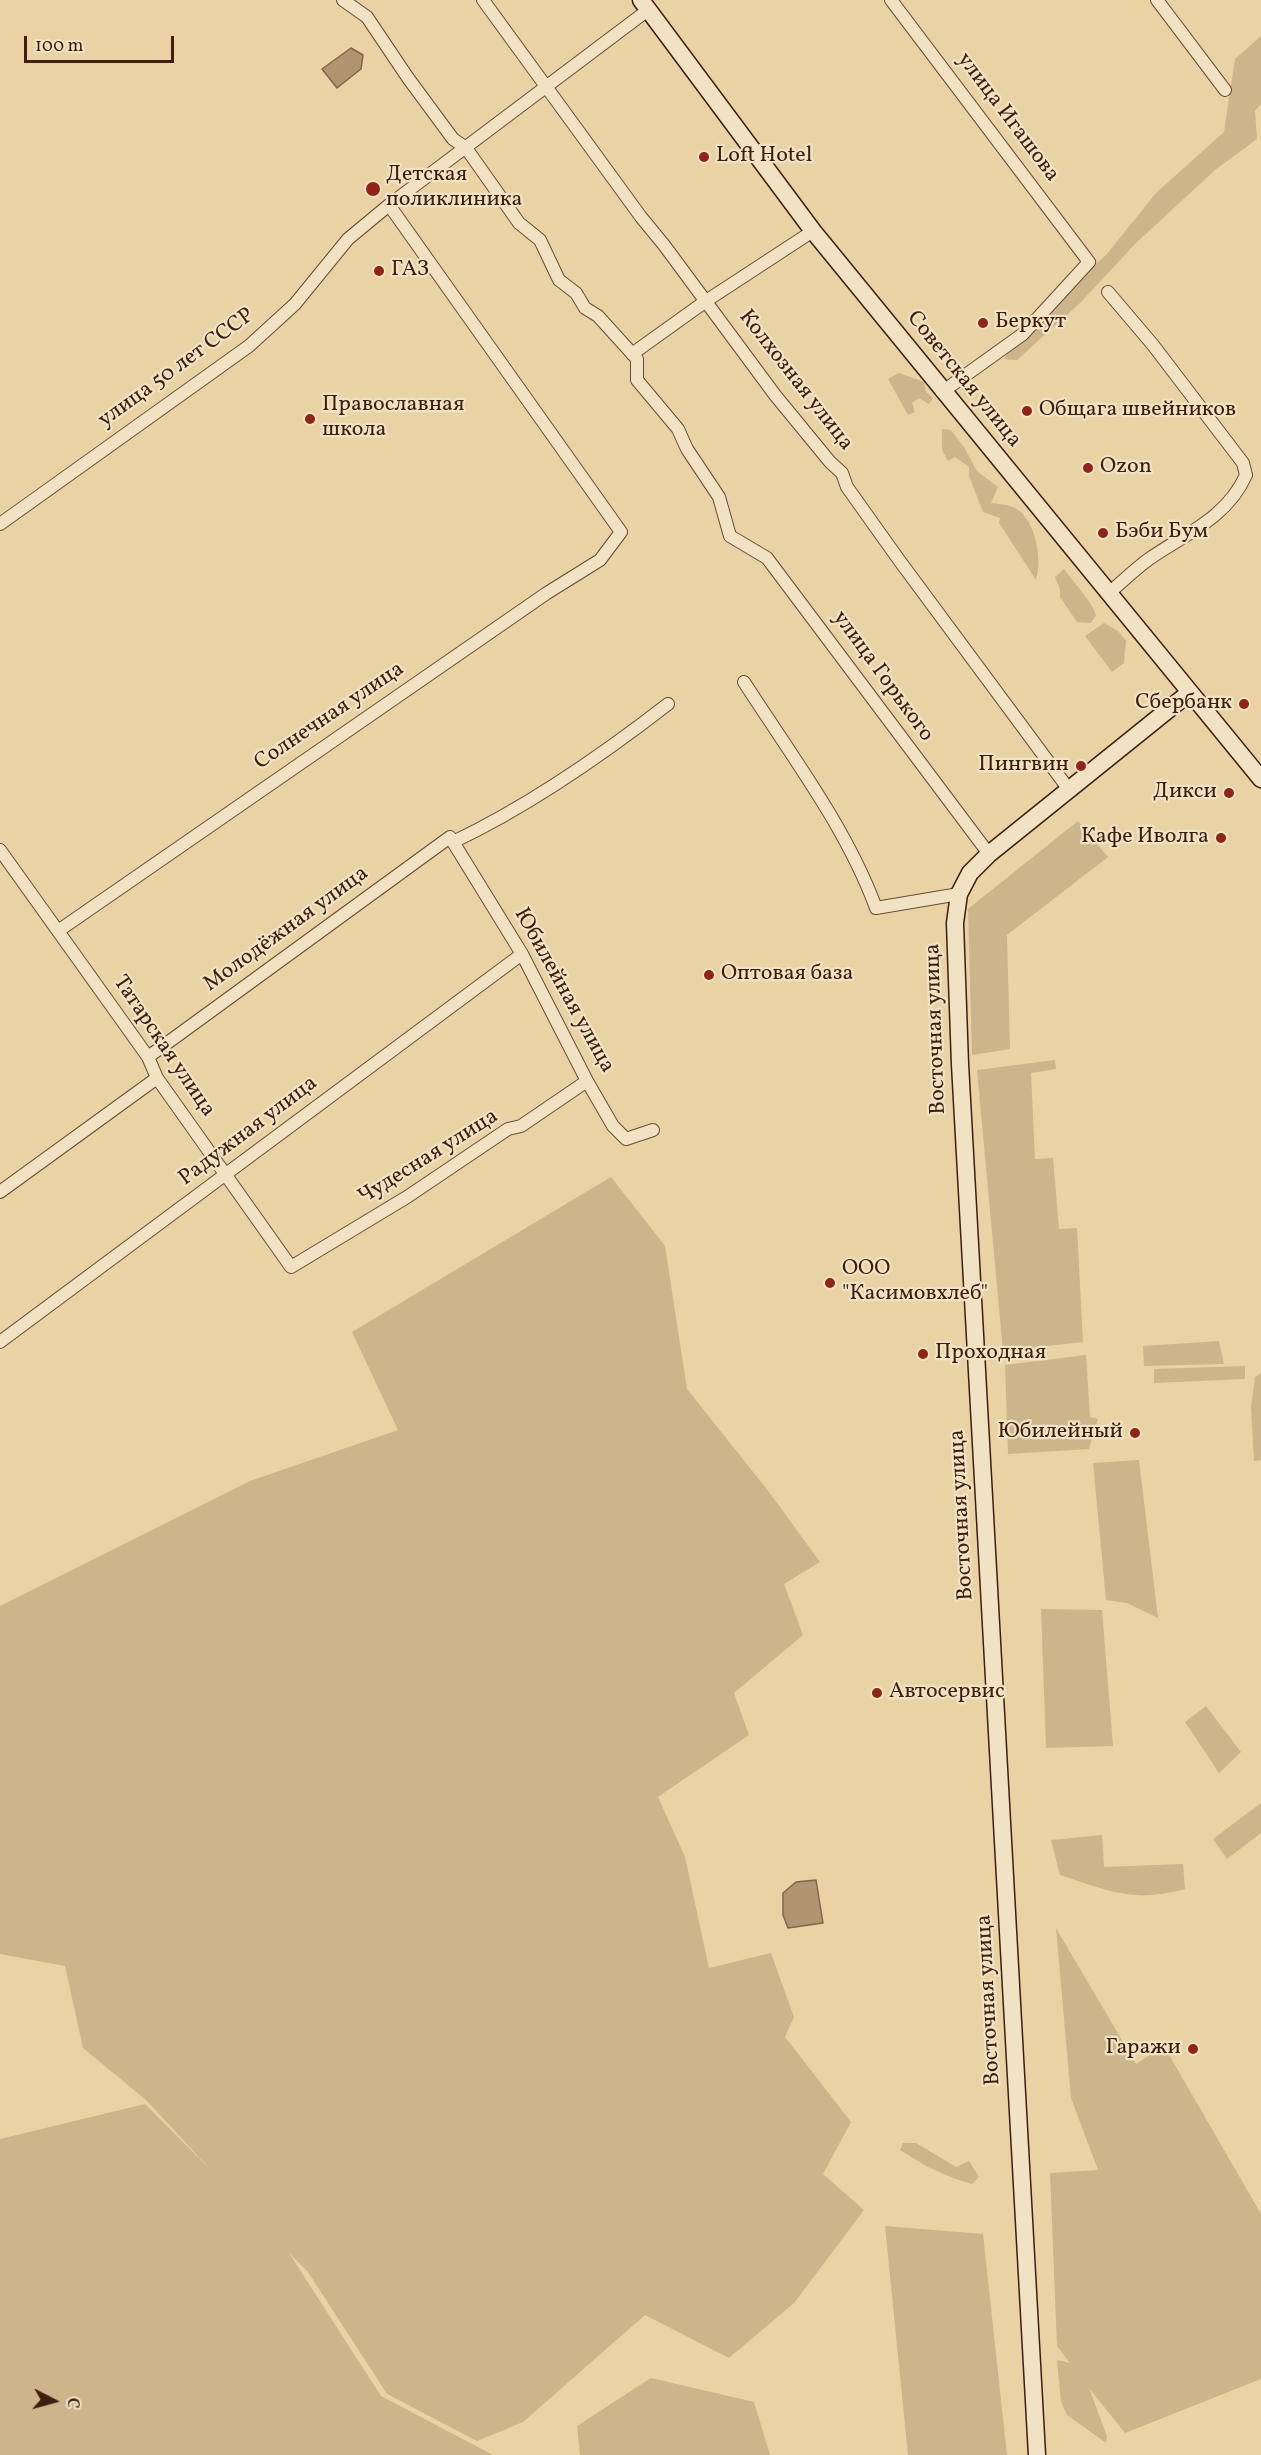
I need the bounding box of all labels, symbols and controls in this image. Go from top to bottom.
scale bar [27,24,177,62]
text: 100 m [35,34,84,59]
street label: улица Игашова [950,48,1064,188]
place label: Loft Hotel [716,144,812,170]
marker: Loft Hotel [697,150,711,164]
place label: Детская поликлиника [386,163,523,214]
marker: Детская поликлиника [364,180,382,198]
place label: ГАЗ [391,258,429,284]
marker: ГАЗ [372,264,386,278]
street label: улица 50 лет СССР [94,304,260,434]
street label: Колхозная улица [732,305,858,457]
street label: Советская улица [900,306,1026,454]
place label: Беркут [995,310,1066,336]
marker: Беркут [976,316,990,330]
place label: Православная школа [322,393,465,445]
place label: Общага швейников [1039,398,1236,424]
marker: Общага швейников [1020,404,1034,418]
marker: Православная школа [303,412,317,426]
place label: Ozon [1100,455,1152,481]
marker: Ozon [1081,461,1095,475]
place label: Бэби Бум [1115,520,1208,546]
marker: Бэби Бум [1096,526,1110,540]
street label: улица Горького [826,606,938,748]
street label: Солнечная улица [250,657,410,777]
place label: Сбербанк [1135,691,1232,717]
marker: Сбербанк [1237,697,1251,711]
place label: Пингвин [978,753,1069,779]
marker: Пингвин [1074,759,1088,773]
place label: Дикси [1153,780,1217,806]
marker: Дикси [1222,786,1236,800]
place label: Кафе Иволга [1081,825,1209,851]
marker: Кафе Иволга [1214,831,1228,845]
street label: Молодёжная улица [199,861,375,999]
street label: Юбилейная улица [507,904,619,1078]
street label: Восточная улица [921,943,953,1115]
place label: Оптовая база [721,962,854,988]
marker: Оптовая база [702,968,716,982]
street label: Татарская улица [106,971,220,1123]
street label: Радужная улица [174,1071,324,1193]
street label: Чудесная улица [354,1104,504,1212]
place label: ООО "Касимовхлеб" [842,1257,988,1308]
marker: ООО "Касимовхлеб" [823,1276,837,1290]
place label: Проходная [935,1341,1046,1367]
marker: Проходная [916,1347,930,1361]
place label: Юбилейный [997,1420,1123,1446]
marker: Юбилейный [1128,1426,1142,1440]
street label: Восточная улица [945,1429,981,1601]
place label: Автосервис [889,1680,1005,1706]
marker: Автосервис [870,1686,884,1700]
street label: Восточная улица [972,1914,1008,2086]
place label: Гаражи [1105,2036,1181,2062]
marker: Гаражи [1186,2042,1200,2056]
north arrow [24,2371,84,2431]
text: С [60,2397,83,2409]

